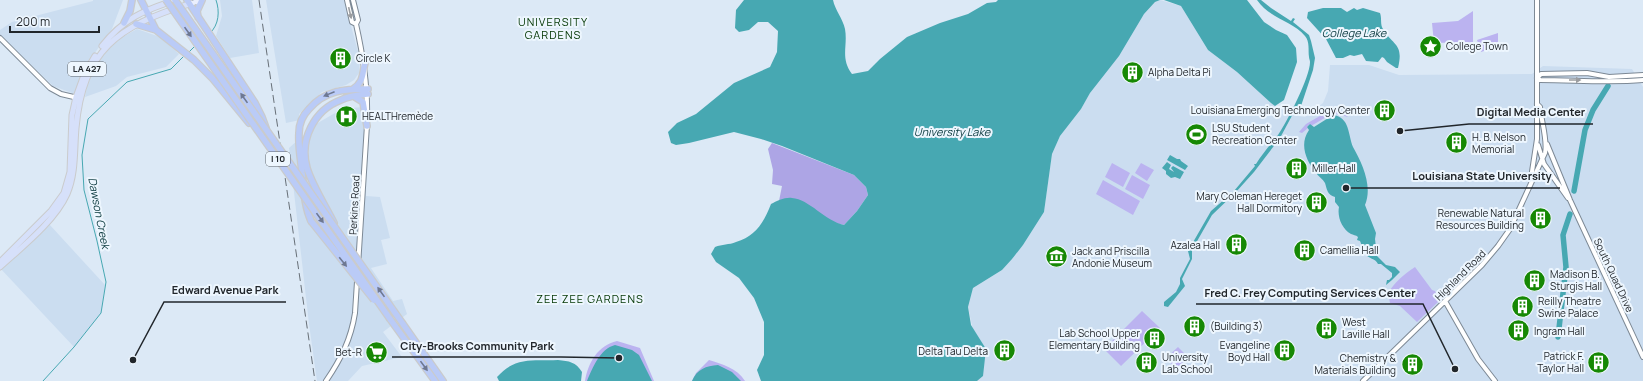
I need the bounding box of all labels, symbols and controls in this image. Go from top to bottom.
one-way arrow [347,7,353,19]
scale bar [10,8,99,34]
text: 200 m [16,13,50,30]
district label: UNIVERSITY GARDENS [518,14,588,42]
water label: College Lake [1322,25,1387,40]
one-way arrow [184,27,192,37]
place icon: College Town [1417,33,1443,59]
place label: College Town [1446,39,1508,53]
building icon: Circle K [327,45,353,71]
place label: Circle K [356,51,391,65]
building icon: Alpha Delta Pi [1120,59,1146,85]
road number: LA 427 [68,62,106,76]
place label: Alpha Delta Pi [1148,65,1211,79]
one-way arrow [1569,77,1582,83]
one-way arrow [323,91,335,97]
one-way arrow [240,93,248,104]
building icon: Louisiana Emerging Technology Center [1372,97,1398,123]
callout: Digital Media Center [1469,101,1593,124]
hospital icon: HEALTHremède [333,103,359,129]
place label: Louisiana Emerging Technology Center [1191,103,1370,117]
text: Digital Media Center [1477,104,1586,119]
place label: HEALTHremède [362,109,433,123]
sports icon: LSU Student Recreation Center [1183,121,1209,147]
place label: LSU Student Recreation Center [1212,121,1297,147]
water label: University Lake [914,124,991,139]
building icon: H. B. Nelson Memorial [1443,130,1469,156]
place label: H. B. Nelson Memorial [1472,130,1526,156]
road number: I 10 [266,152,290,166]
building icon: Miller Hall [1284,155,1310,181]
place label: Miller Hall [1312,161,1356,175]
callout: Louisiana State University [1405,165,1560,188]
text: Louisiana State University [1412,168,1553,183]
street label: Perkins Road [345,175,363,235]
water label: Dawson Creek [85,176,114,251]
place label: Mary Coleman Hereget Hall Dormitory [1196,189,1303,215]
building icon: Mary Coleman Hereget Hall Dormitory [1304,189,1330,215]
place label: Renewable Natural Resources Building [1436,206,1524,232]
building icon: Renewable Natural Resources Building [1527,206,1553,232]
one-way arrow [316,213,324,223]
building icon: Azalea Hall [1223,232,1249,258]
street label: South Quad Drive [1591,236,1637,314]
building icon: Camellia Hall [1291,237,1317,263]
place label: Azalea Hall [1170,238,1220,252]
place label: Camellia Hall [1320,243,1379,257]
museum icon: Jack and Priscilla Andonie Museum [1044,244,1070,270]
place label: Jack and Priscilla Andonie Museum [1072,244,1152,270]
street label: Highland Road [1432,247,1488,303]
one-way arrow [339,257,348,268]
building icon: Madison B. Sturgis Hall [1521,267,1547,293]
place label: Madison B. Sturgis Hall [1550,267,1602,293]
callout: Edward Avenue Park [164,279,286,302]
callout: Fred C. Frey Computing Services Center [1196,281,1423,304]
text: Edward Avenue Park [172,282,279,297]
text: Fred C. Frey Computing Services Center [1204,285,1416,300]
one-way arrow [377,287,385,297]
district label: ZEE ZEE GARDENS [536,291,644,306]
building icon: Reilly Theatre Swine Palace [1510,294,1536,320]
place label: Reilly Theatre Swine Palace [1538,294,1601,320]
building icon: (Building 3) [1182,313,1208,339]
building icon: West Laville Hall [1313,315,1339,341]
place label: West Laville Hall [1342,315,1389,341]
building icon: Ingram Hall [1506,318,1532,344]
place label: (Building 3) [1210,319,1263,333]
place label: Ingram Hall [1534,324,1585,338]
place label: Lab School Upper Elementary Building [1049,326,1140,352]
building icon: Lab School Upper Elementary Building [1142,326,1168,352]
callout: City-Brooks Community Park [392,334,561,357]
text: City-Brooks Community Park [400,338,555,353]
building icon: Delta Tau Delta [991,338,1017,364]
place label: Evangeline Boyd Hall [1220,338,1270,364]
building icon: Evangeline Boyd Hall [1272,338,1298,364]
supermarket icon: Bet-R [364,339,390,365]
place label: Delta Tau Delta [918,344,988,358]
place label: Bet-R [336,345,362,359]
place label: Patrick F. Taylor Hall [1537,349,1584,375]
building icon: Patrick F. Taylor Hall [1586,349,1612,375]
building icon: University Lab School [1133,350,1159,376]
place label: University Lab School [1162,350,1212,376]
place label: Chemistry & Materials Building [1314,351,1396,377]
building icon: Chemistry & Materials Building [1399,351,1425,377]
one-way arrow [420,360,429,371]

